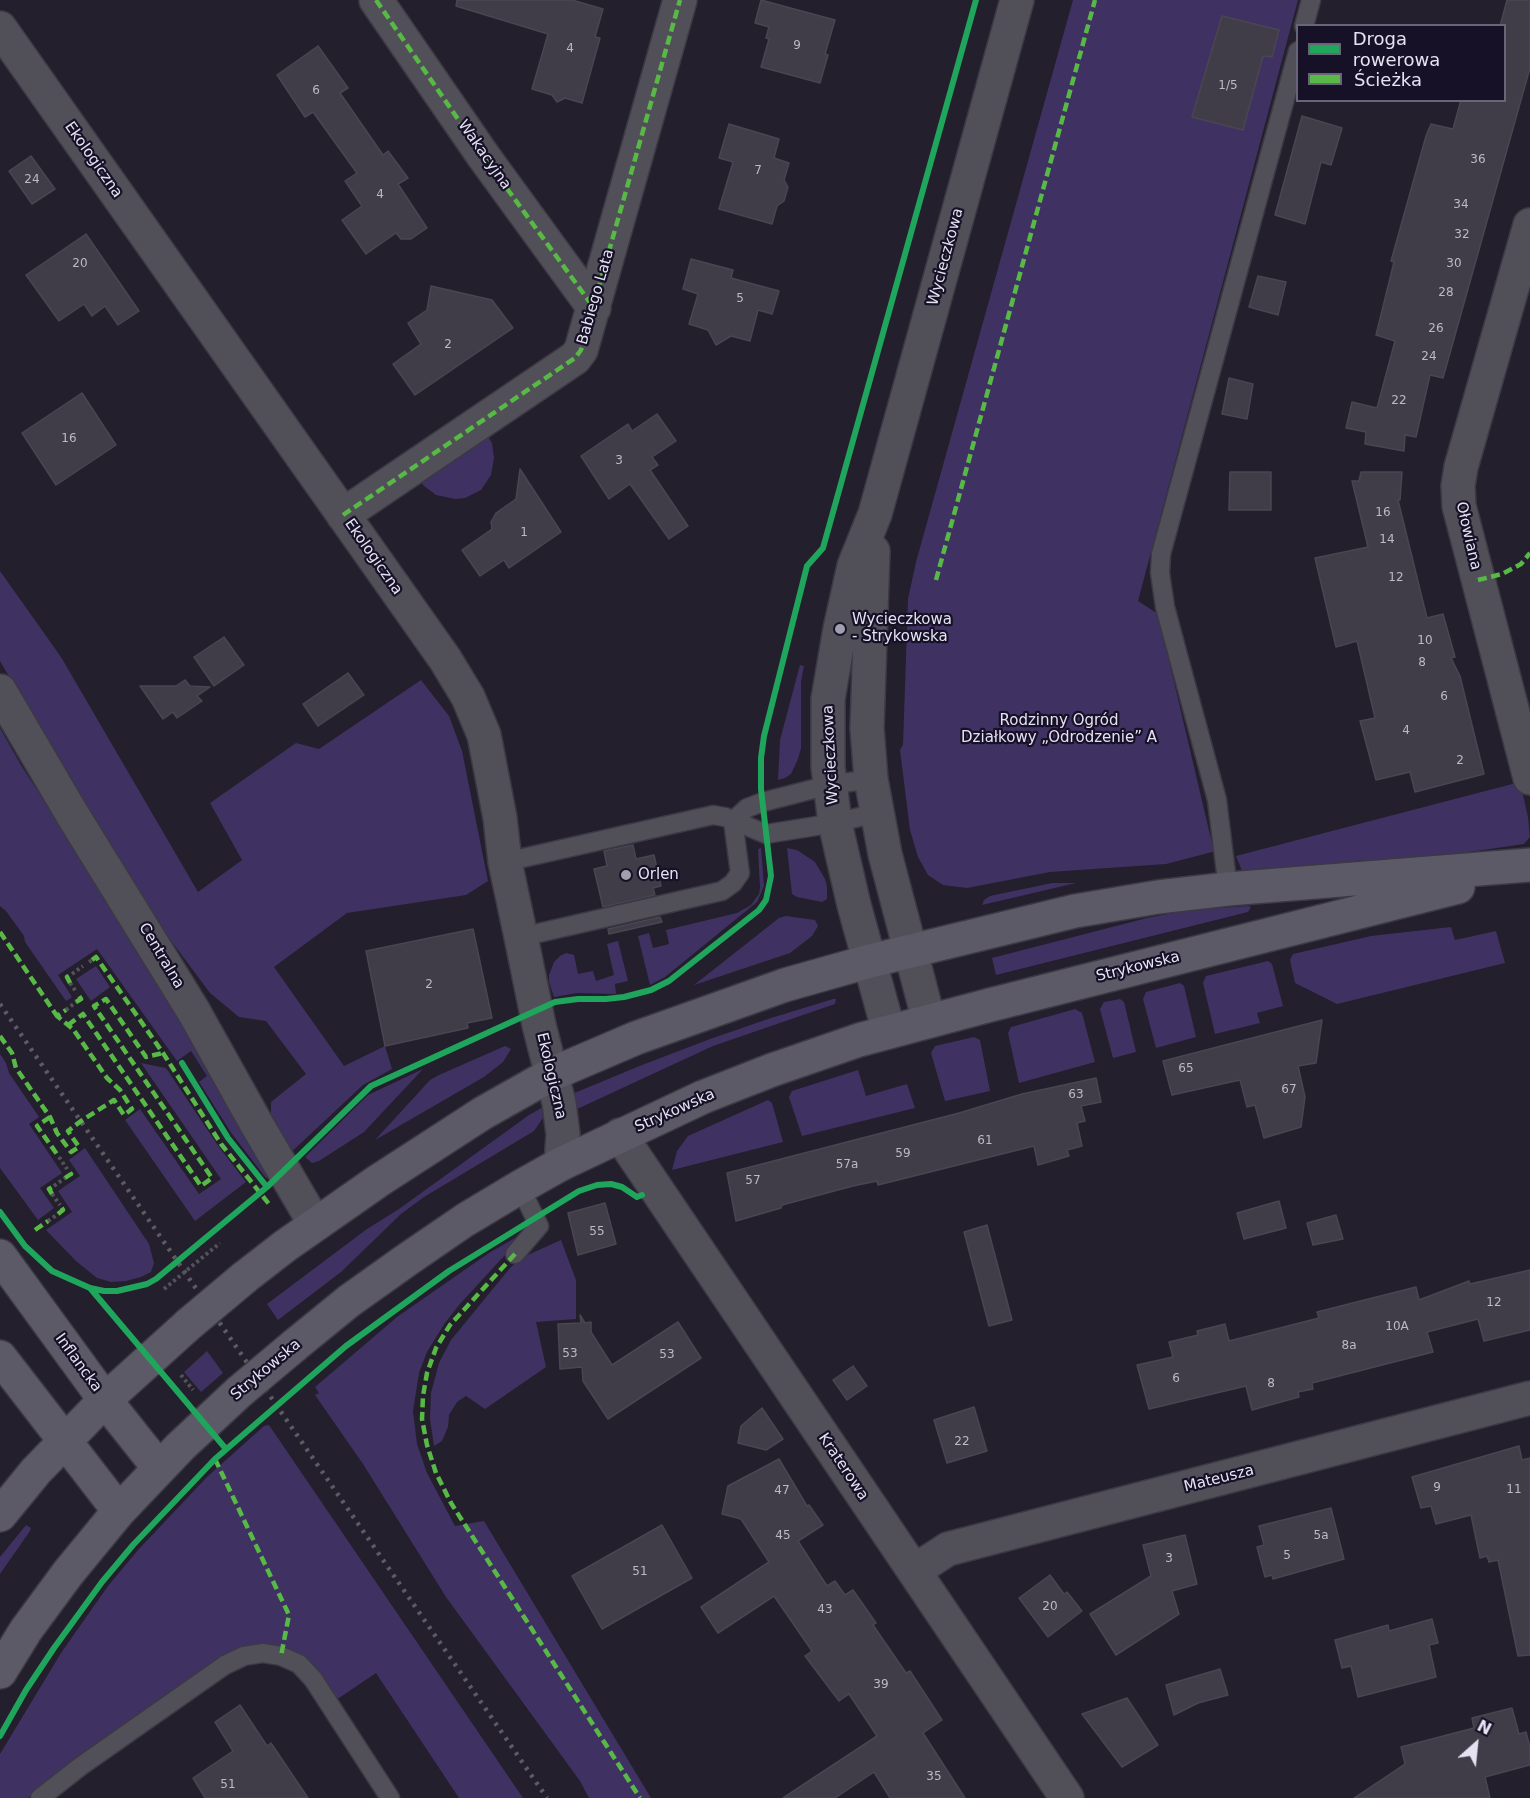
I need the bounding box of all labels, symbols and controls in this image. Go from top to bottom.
legend [1296,24,1506,102]
text: Droga rowerowa [1353,28,1440,70]
house number: 9 [793,39,801,53]
house number: 4 [566,42,574,56]
text: Ścieżka [1354,69,1422,90]
house number: 1/5 [1218,79,1238,93]
house number: 6 [312,84,320,98]
street label: Wakacyjna [453,117,515,193]
street label: Ekologiczna [60,119,126,201]
house number: 36 [1470,153,1486,167]
house number: 7 [754,164,762,178]
house number: 24 [24,173,40,187]
house number: 4 [376,188,384,202]
house number: 34 [1453,198,1469,212]
street label: Wycieczkowa [924,206,968,308]
house number: 32 [1454,228,1470,242]
street label: Babiego Lata [574,247,618,347]
house number: 20 [72,257,88,271]
house number: 30 [1446,257,1462,271]
house number: 28 [1438,286,1454,300]
house number: 5 [736,292,744,306]
house number: 26 [1428,322,1444,336]
house number: 2 [444,338,452,352]
house number: 24 [1421,350,1437,364]
house number: 22 [1391,394,1407,408]
house number: 16 [61,432,77,446]
house number: 3 [615,454,623,468]
street label: Ołowiana [1451,500,1485,572]
house number: 16 [1375,506,1391,520]
street label: Ekologiczna [340,516,406,598]
house number: 1 [520,526,528,540]
house number: 14 [1379,533,1395,547]
house number: 12 [1388,571,1404,585]
place label: Wycieczkowa - Strykowska [852,611,952,646]
marker: Wycieczkowa - Strykowska [833,622,847,636]
house number: 10 [1417,634,1433,648]
house number: 8 [1418,656,1426,670]
house number: 6 [1440,690,1448,704]
street label: Wycieczkowa [819,705,843,805]
park label: Rodzinny Ogród Działkowy „Odrodzenie” A [961,712,1157,747]
house number: 4 [1402,724,1410,738]
house number: 2 [1456,754,1464,768]
place label: Orlen [638,866,679,884]
marker: Orlen [619,868,633,882]
street label: Centralna [134,920,188,992]
street label: Strykowska [1094,948,1182,986]
house number: 2 [425,978,433,992]
street label: Ekologiczna [532,1031,570,1121]
house number: 65 [1178,1062,1194,1076]
house number: 67 [1281,1083,1297,1097]
street label: Strykowska [632,1085,718,1137]
house number: 63 [1068,1088,1084,1102]
house number: 61 [977,1134,993,1148]
house number: 59 [895,1147,911,1161]
house number: 57a [836,1158,858,1172]
house number: 57 [745,1174,761,1188]
house number: 55 [589,1225,605,1239]
house number: 12 [1486,1296,1502,1310]
house number: 10A [1385,1320,1409,1334]
street label: Inflancka [51,1330,105,1396]
street label: Strykowska [227,1336,305,1404]
house number: 8a [1342,1339,1356,1353]
house number: 53 [562,1347,578,1361]
house number: 53 [659,1348,675,1362]
house number: 6 [1172,1372,1180,1386]
house number: 8 [1267,1377,1275,1391]
street label: Kraterowa [814,1430,872,1504]
house number: 22 [954,1435,970,1449]
street label: Mateusza [1182,1462,1256,1496]
house number: 9 [1433,1481,1441,1495]
house number: 11 [1506,1483,1522,1497]
house number: 47 [774,1484,790,1498]
house number: 45 [775,1529,791,1543]
house number: 5a [1314,1529,1328,1543]
house number: 5 [1283,1549,1291,1563]
house number: 3 [1165,1552,1173,1566]
house number: 51 [632,1565,648,1579]
house number: 20 [1042,1600,1058,1614]
house number: 43 [817,1603,833,1617]
house number: 39 [873,1678,889,1692]
north arrow [1446,1714,1506,1774]
text: N [1474,1716,1495,1739]
house number: 35 [926,1770,942,1784]
house number: 51 [220,1778,236,1792]

